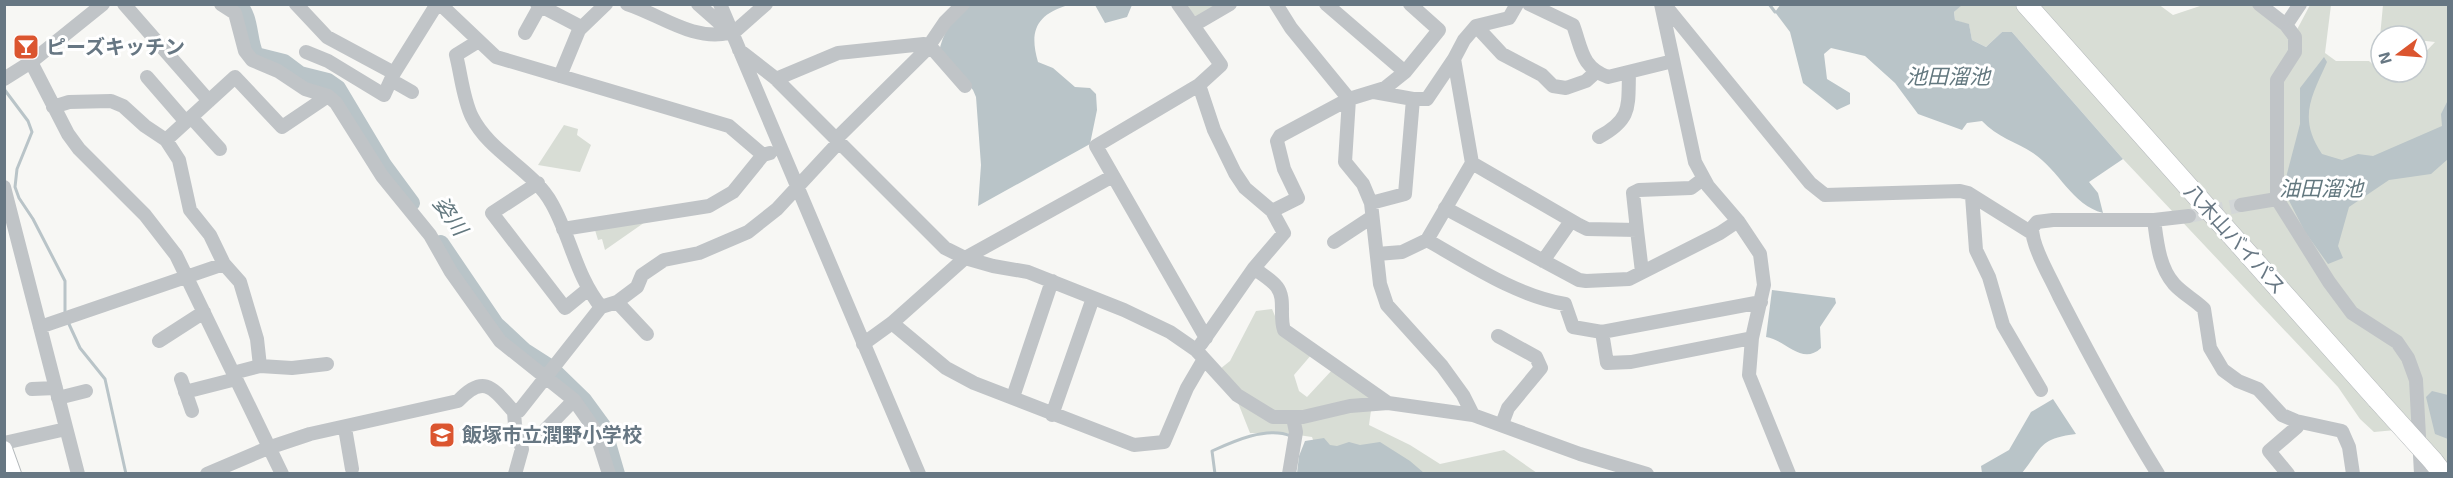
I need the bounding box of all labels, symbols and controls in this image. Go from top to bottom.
north arrow [2369,24,2429,84]
bar icon: ピーズキッチン [11,32,41,62]
place label: ピーズキッチン [46,34,185,58]
text: N [2373,50,2395,66]
water label: 池田溜池 [1906,63,1992,88]
water label: 油田溜池 [2279,175,2365,200]
street label: 八木山バイパス [2180,178,2291,298]
water label: 姿川 [429,191,475,241]
school or university icon: 飯塚市立潤野小学校 [427,420,457,450]
place label: 飯塚市立潤野小学校 [462,422,642,446]

